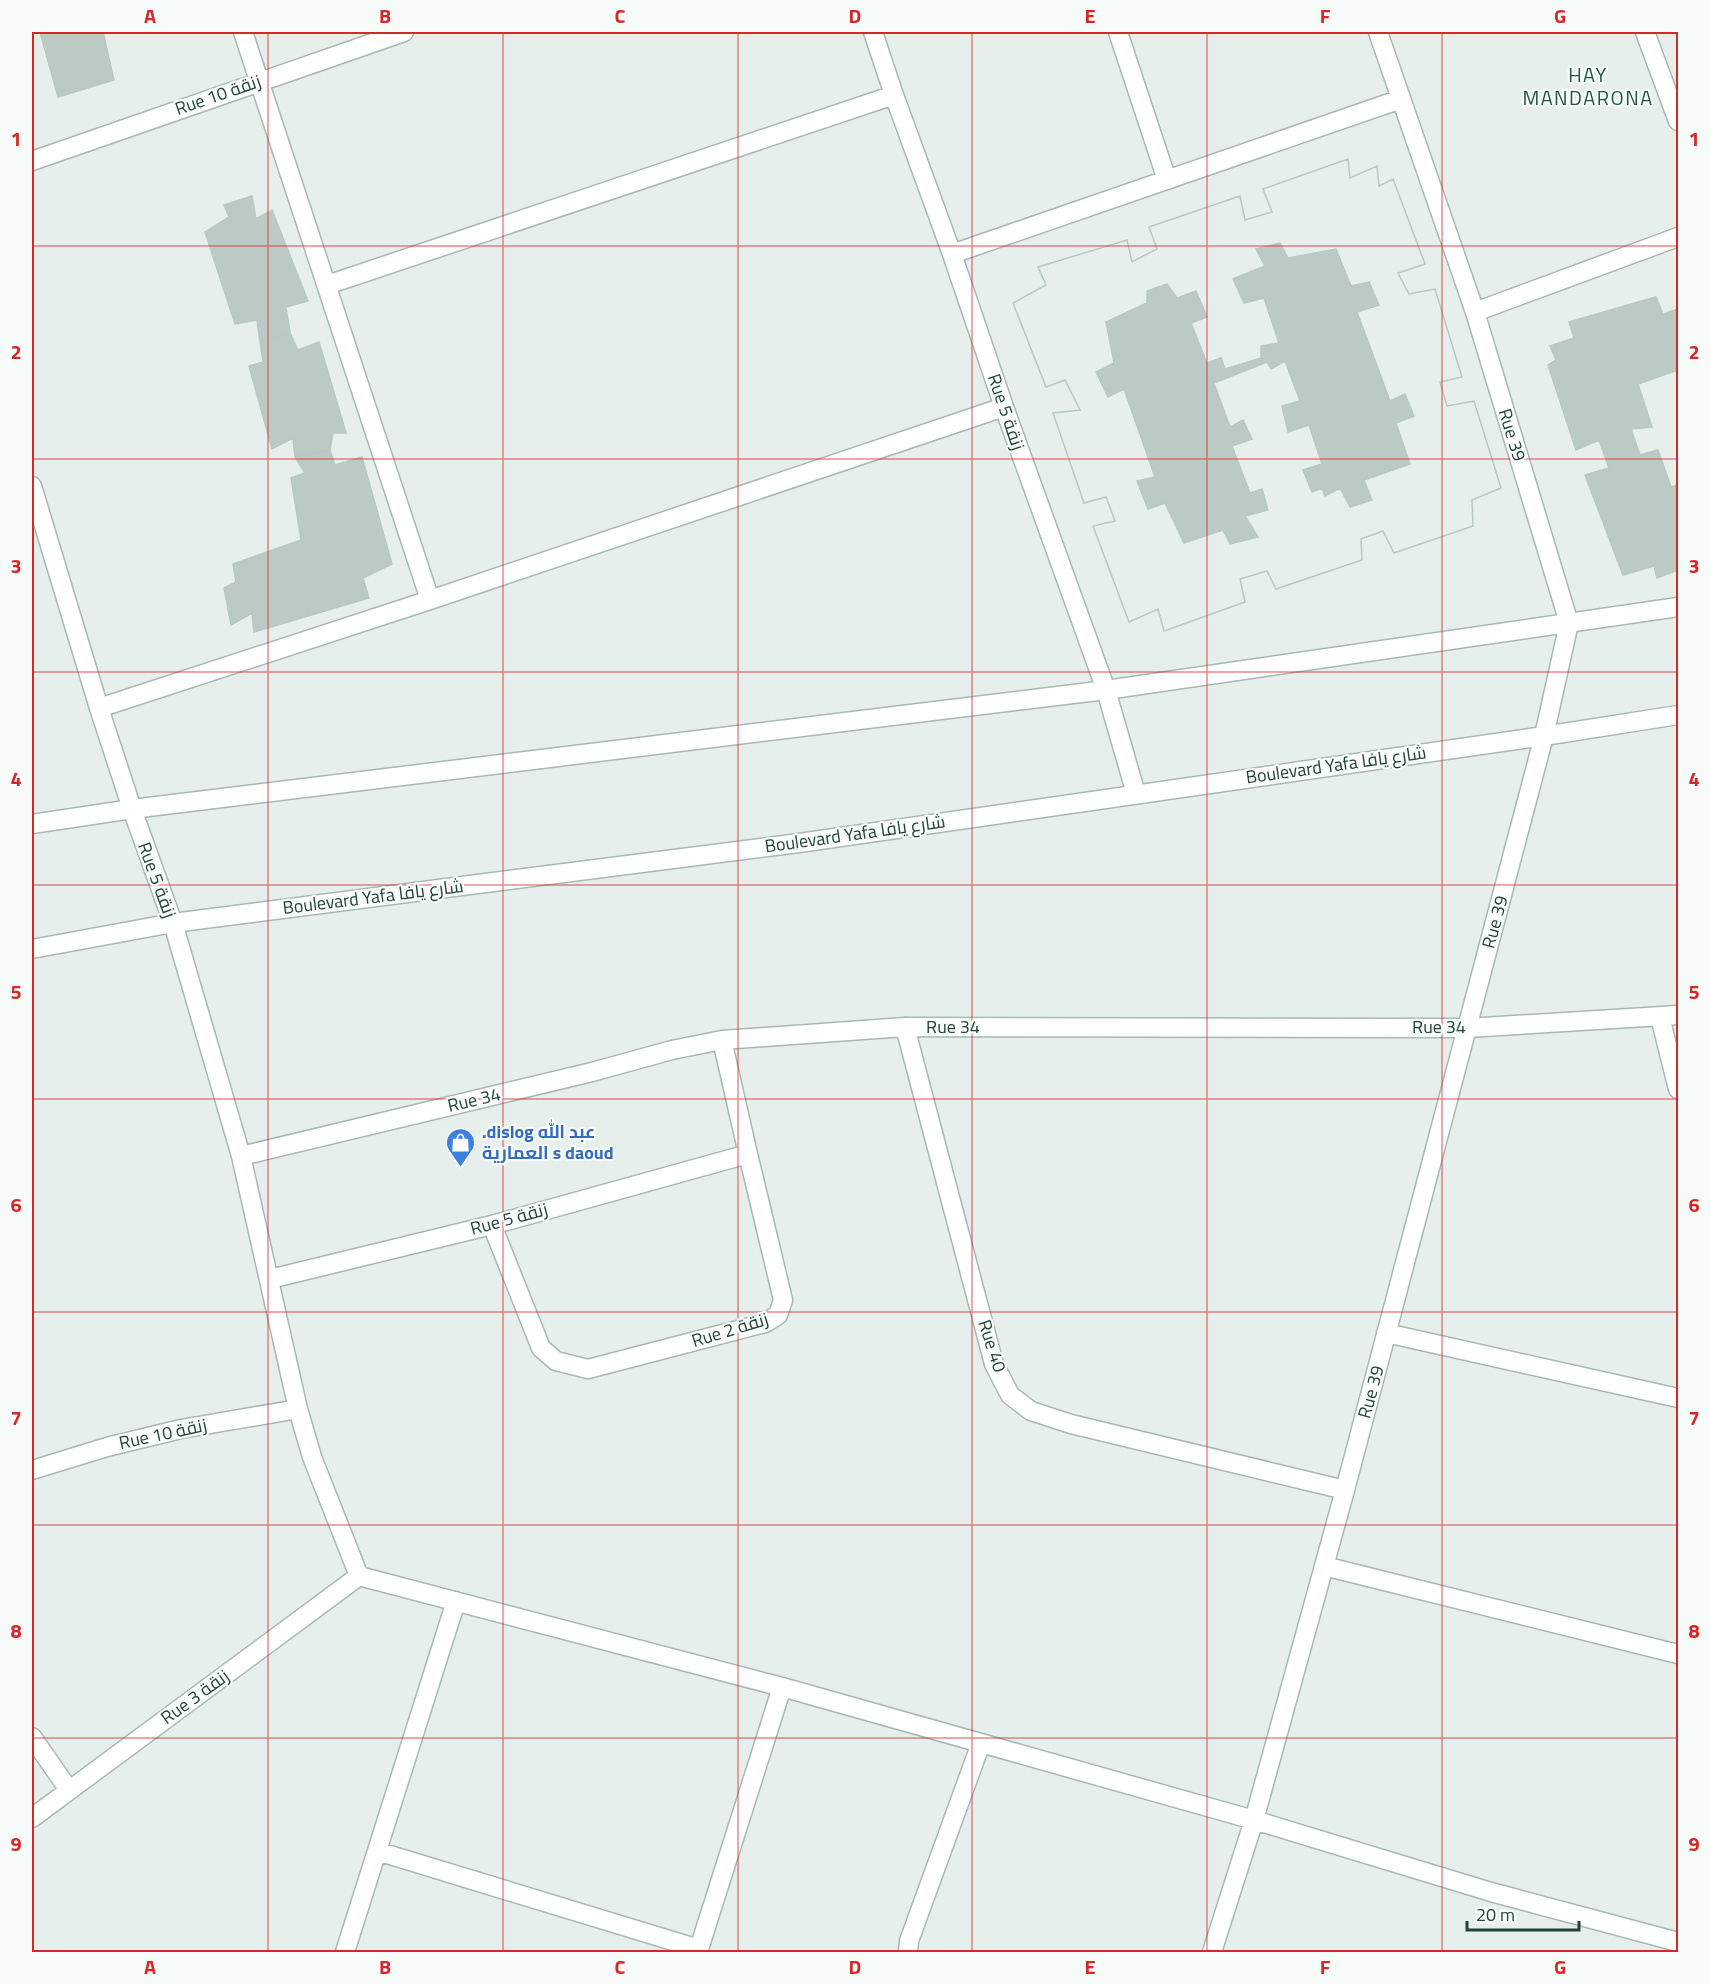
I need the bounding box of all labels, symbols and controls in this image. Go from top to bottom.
text: A [144,0,156,31]
text: B [379,0,391,31]
text: C [615,0,626,31]
text: D [849,0,861,31]
text: E [1084,0,1096,31]
text: F [1320,0,1331,31]
text: G [1554,0,1566,31]
district label: HAY MANDARONA [1522,59,1654,113]
street label: Rue 10 زنقة [171,67,264,122]
text: 1 [10,123,22,154]
text: 1 [1688,123,1700,154]
text: 2 [10,336,22,367]
text: 2 [1688,336,1700,367]
street label: Rue 5 زنقة [981,370,1032,454]
street label: Rue 39 [1492,405,1533,465]
text: 3 [10,550,22,581]
text: 3 [1688,550,1700,581]
street label: Boulevard Yafa شارع يافا [1244,738,1428,791]
text: 4 [10,763,22,794]
text: 4 [1688,763,1700,794]
street label: Boulevard Yafa شارع يافا [763,807,947,860]
street label: Rue 5 زنقة [131,838,184,922]
street label: Boulevard Yafa شارع يافا [281,872,465,921]
street label: Rue 39 [1475,892,1515,951]
text: 5 [10,976,22,1007]
text: 5 [1688,976,1700,1007]
street label: Rue 34 [926,1013,980,1040]
street label: Rue 34 [1412,1013,1466,1040]
street label: Rue 34 [445,1080,503,1119]
place label: .dislog عبد الله العمارية s daoud [482,1118,614,1166]
shop icon: .dislog عبد الله العمارية s daoud [445,1126,477,1168]
text: 6 [10,1189,22,1220]
text: 6 [1688,1189,1700,1220]
street label: Rue 5 زنقة [467,1195,551,1242]
street label: Rue 2 زنقة [688,1305,772,1354]
street label: Rue 40 [971,1316,1014,1376]
street label: Rue 39 [1351,1362,1391,1421]
text: 7 [10,1402,22,1433]
text: 7 [1688,1402,1700,1433]
street label: Rue 10 زنقة [116,1411,209,1456]
text: 8 [10,1615,22,1646]
text: 8 [1688,1615,1700,1646]
street label: Rue 3 زنقة [155,1662,235,1731]
text: 9 [10,1828,22,1859]
text: 9 [1688,1828,1700,1859]
scale bar [1467,1894,1580,1932]
text: 20 m [1476,1901,1515,1928]
text: A [144,1951,156,1982]
text: B [379,1951,391,1982]
text: C [615,1951,626,1982]
text: D [849,1951,861,1982]
text: E [1084,1951,1096,1982]
text: F [1320,1951,1331,1982]
text: G [1554,1951,1566,1982]

